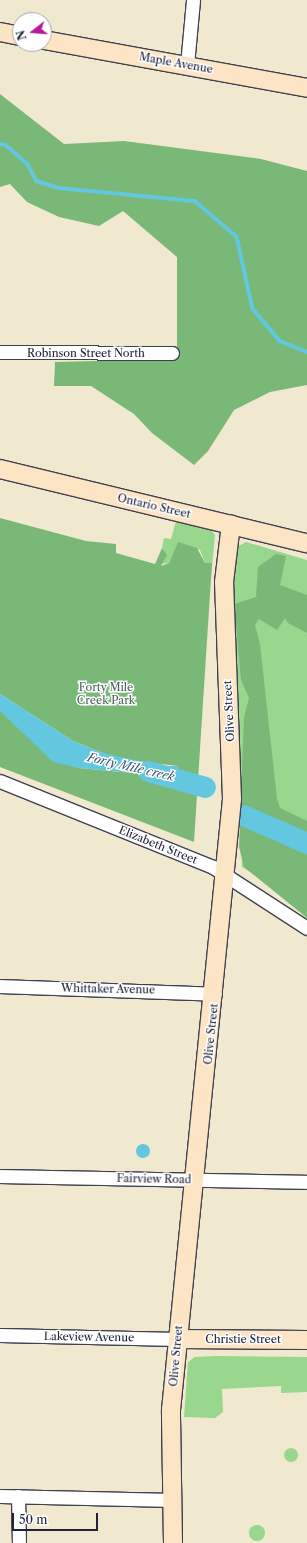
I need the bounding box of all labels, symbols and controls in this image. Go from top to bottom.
north arrow [12,12,52,52]
text: N [13,29,30,42]
street label: Maple Avenue [138,50,214,76]
street label: Robinson Street North [27,346,145,360]
street label: Ontario Street [116,491,192,521]
street label: Olive Street [221,680,237,742]
park label: Forty Mile Creek Park [77,681,135,707]
water label: Forty Mile creek [86,750,176,784]
street label: Elizabeth Street [117,823,199,867]
street label: Whittaker Avenue [60,982,156,996]
street label: Olive Street [201,1003,221,1065]
street label: Fairview Road [116,1172,192,1186]
street label: Olive Street [167,1325,185,1387]
street label: Lakeview Avenue [43,1330,135,1344]
street label: Christie Street [205,1332,281,1346]
scale bar [14,1505,100,1531]
text: 50 m [19,1512,48,1527]

